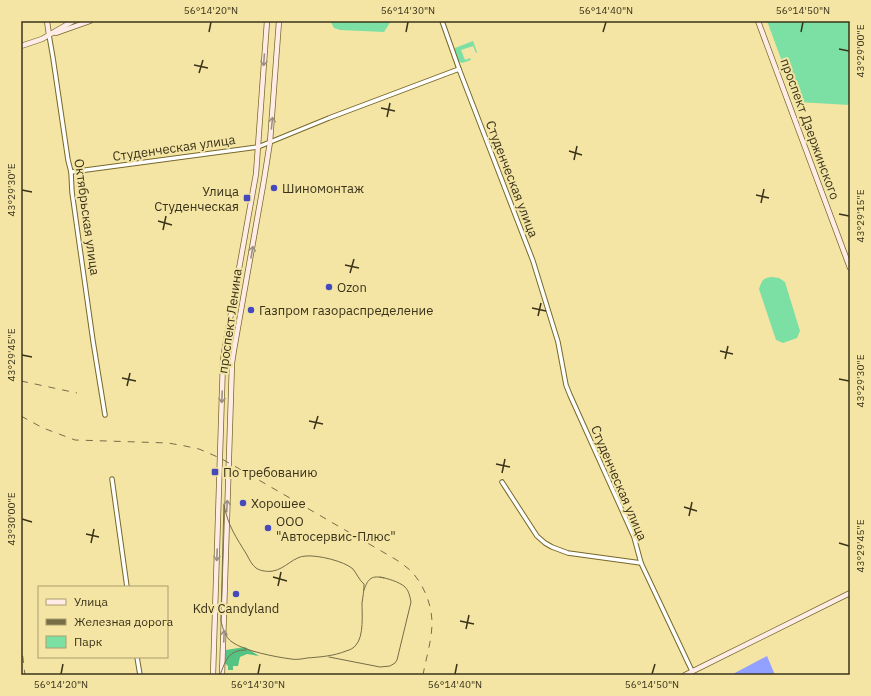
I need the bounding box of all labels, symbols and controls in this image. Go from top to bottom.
text: 56°14'20"N [184,4,238,17]
text: 56°14'30"N [381,4,435,17]
text: 56°14'40"N [579,4,633,17]
text: 56°14'50"N [776,4,830,17]
text: 43°29'00"E [854,24,867,78]
one-way arrow [261,53,268,66]
street label: проспект Дзержинского [777,56,843,202]
one-way arrow [268,117,275,130]
street label: Студенческая улица [482,118,542,240]
street label: Студенческая улица [112,131,237,165]
street label: Октябрьская улица [70,158,104,276]
text: 43°29'30"E [5,163,18,217]
place label: Шиномонтаж [282,180,364,197]
place label: Улица Студенческая [154,183,239,215]
marker: Шиномонтаж [269,183,279,193]
text: 43°29'15"E [854,189,867,243]
marker: Улица Студенческая [242,193,252,203]
one-way arrow [248,246,256,259]
street label: проспект Ленина [214,267,246,374]
place label: Ozon [337,279,367,296]
marker: Ozon [324,282,334,292]
place label: Газпром газораспределение [259,302,433,319]
marker: Газпром газораспределение [246,305,256,315]
text: 43°29'45"E [5,328,18,382]
text: 43°29'30"E [854,354,867,408]
one-way arrow [218,390,226,403]
street label: Студенческая улица [587,423,651,543]
place label: По требованию [223,464,317,481]
marker: По требованию [210,467,220,477]
text: 43°30'00"E [5,492,18,546]
place label: Хорошее [251,495,306,512]
marker: Хорошее [238,498,248,508]
one-way arrow [224,500,231,513]
place label: ООО "Автосервис-Плюс" [276,513,396,545]
text: 43°29'45"E [854,519,867,573]
marker: ООО "Автосервис-Плюс" [263,523,273,533]
one-way arrow [213,548,221,561]
legend [38,586,168,658]
marker: Kdv Candyland [231,589,241,599]
text: Улица [74,594,108,609]
place label: Kdv Candyland [193,600,279,617]
text: Железная дорога [74,614,174,629]
one-way arrow [220,630,227,643]
text: Парк [74,634,103,649]
text: 56°14'20"N [34,678,88,691]
text: 56°14'30"N [231,678,285,691]
text: 56°14'40"N [428,678,482,691]
text: 56°14'50"N [625,678,679,691]

